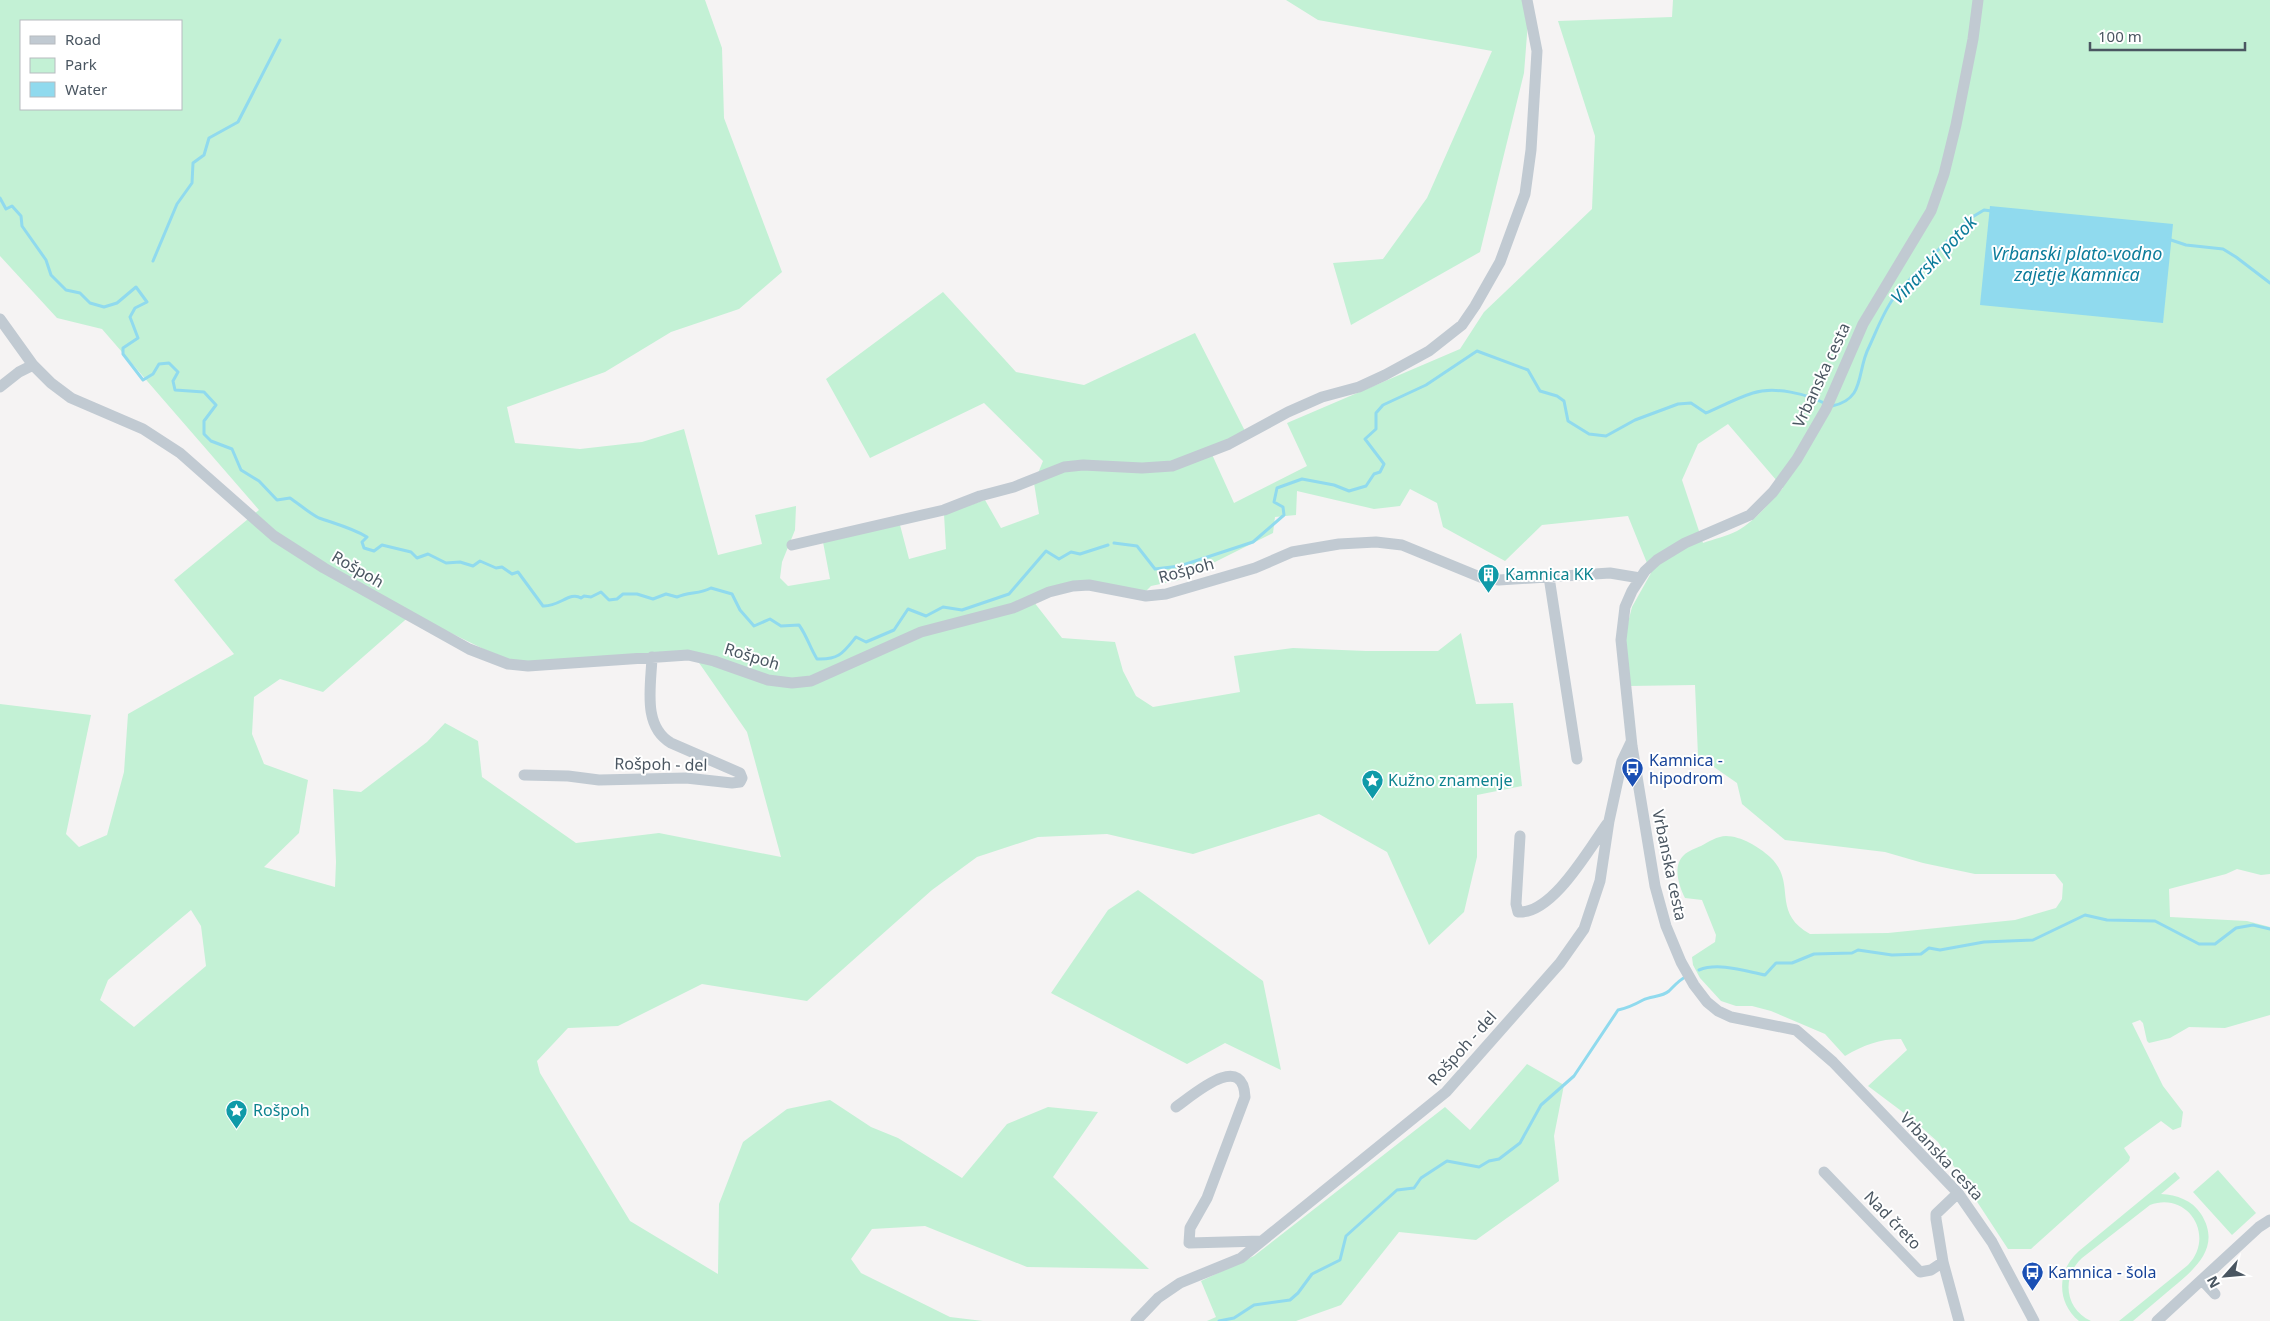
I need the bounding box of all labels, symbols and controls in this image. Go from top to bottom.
legend [20,20,182,110]
scale bar [2090,20,2245,52]
text: 100 m [2098,26,2142,46]
text: Road [65,29,101,49]
text: Park [65,54,97,74]
text: Water [65,79,107,99]
water label: Vinarski potok [1885,209,1982,309]
water label: Vrbanski plato-vodno zajetje Kamnica [1992,241,2162,286]
street label: Vrbanska cesta [1787,319,1855,431]
street label: Rošpoh [328,545,388,593]
street label: Rošpoh [1156,552,1216,588]
building icon: Kamnica KK [1477,562,1501,593]
place label: Kamnica KK [1505,563,1594,585]
street label: Rošpoh [722,637,782,675]
place label: Kamnica - hipodrom [1649,749,1723,789]
street label: Rošpoh - del [614,752,708,776]
bus stop icon: Kamnica - hipodrom [1621,757,1645,788]
place icon: Kužno znamenje [1360,768,1384,799]
place label: Kužno znamenje [1388,769,1512,791]
street label: Vrbanska cesta [1647,807,1693,923]
street label: Rošpoh - del [1423,1006,1501,1090]
place icon: Rošpoh [225,1098,249,1129]
place label: Rošpoh [253,1099,310,1121]
street label: Vrbanska cesta [1895,1107,1989,1205]
street label: Nad čreto [1860,1186,1926,1254]
north arrow [2200,1251,2250,1301]
bus stop icon: Kamnica - šola [2020,1260,2044,1291]
place label: Kamnica - šola [2048,1261,2156,1283]
text: N [2202,1273,2224,1292]

